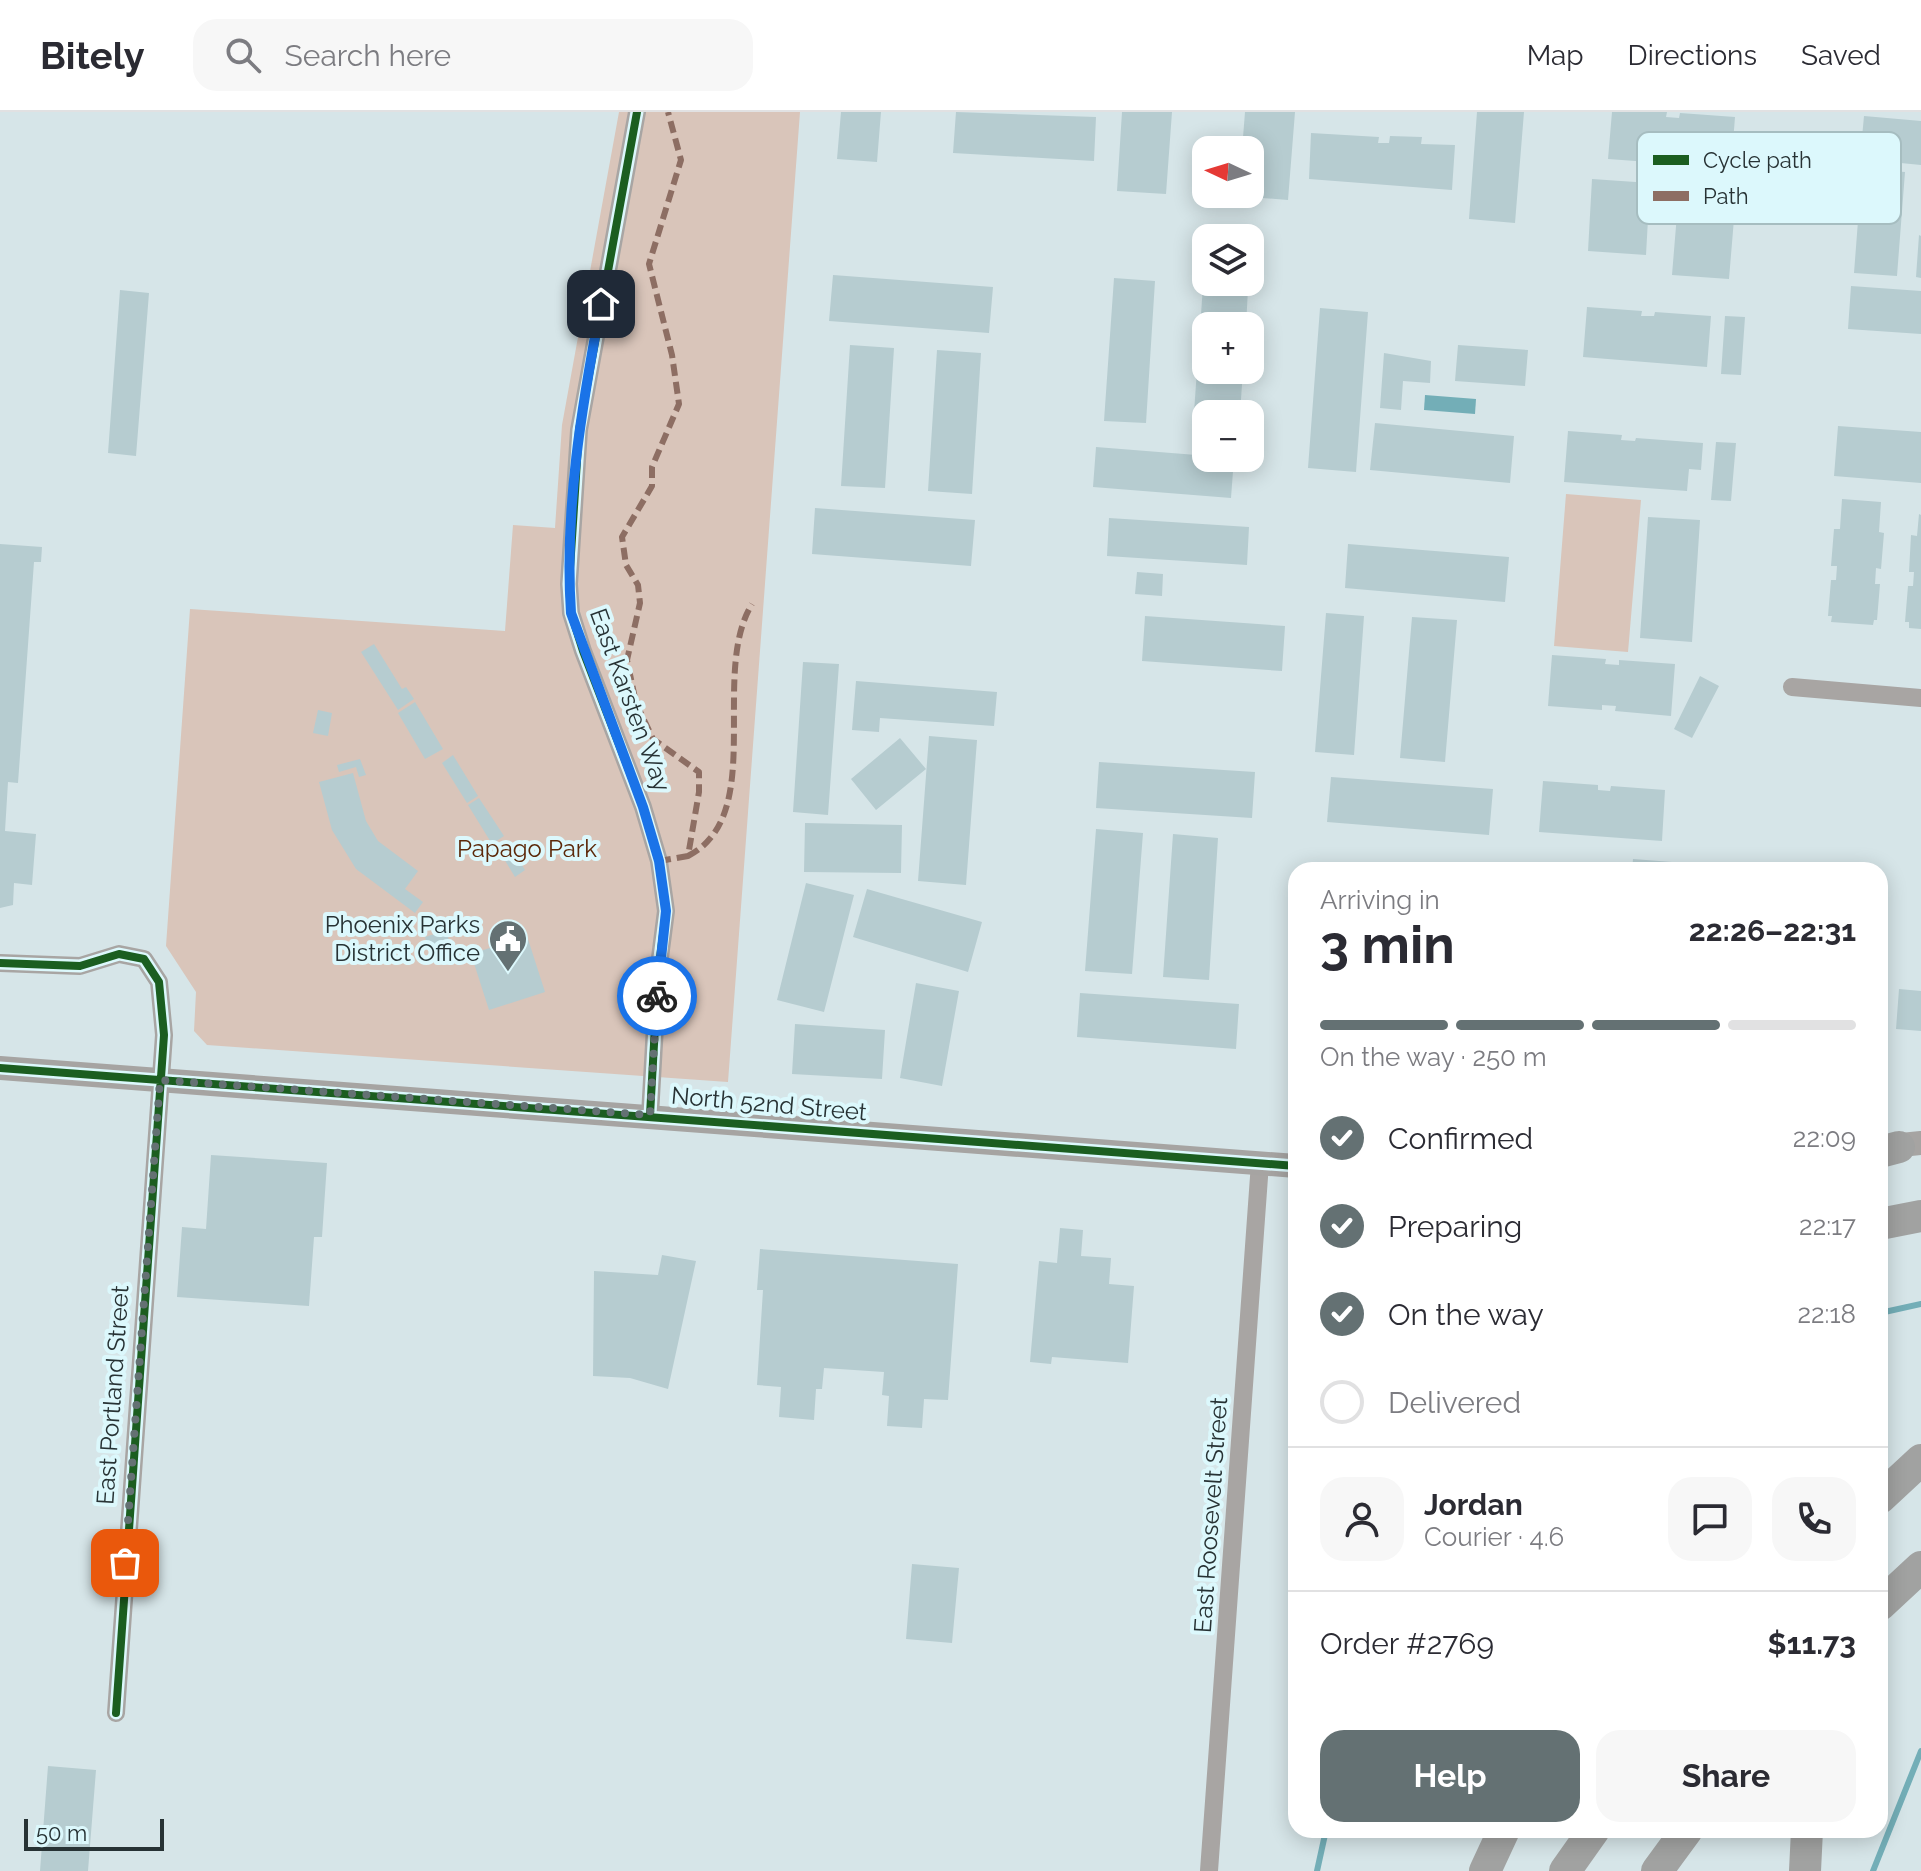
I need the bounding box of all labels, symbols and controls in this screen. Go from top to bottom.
search box [193,19,753,91]
text: Bitely [40,33,145,78]
icon: search [221,33,265,77]
text: Search here [285,38,451,73]
text: Map [1527,39,1584,72]
text: Directions [1628,39,1757,72]
text: Saved [1801,39,1881,72]
legend [1637,132,1901,224]
north arrow [1192,136,1264,208]
map controls [1192,136,1264,472]
text: Cycle path [1703,147,1812,173]
text: Path [1703,183,1749,209]
button: layers [1192,224,1264,296]
pin [567,270,635,338]
icon: home [579,282,623,326]
button: + [1192,312,1264,384]
button: − [1192,400,1264,472]
street label: East Karsten Way [584,604,677,795]
park label: Papago Park [457,834,597,863]
text: Arriving in [1320,885,1440,915]
place label: Phoenix Parks District Office [325,910,480,967]
text: 22:26–22:31 [1689,913,1856,948]
text: 3 min [1320,914,1455,975]
public building icon: Phoenix Parks District Office [487,918,529,973]
courier [617,956,697,1036]
icon: bike [635,974,679,1018]
text: On the way · 250 m [1320,1042,1547,1072]
street label: North 52nd Street [670,1081,868,1127]
icon: check [1320,1116,1364,1160]
text: Confirmed [1388,1121,1533,1156]
text: 22:09 [1793,1123,1856,1153]
icon: check [1320,1204,1364,1248]
text: Preparing [1388,1209,1522,1244]
text: 22:17 [1799,1211,1856,1241]
street label: East Portland Street [90,1284,135,1506]
icon: check [1320,1292,1364,1336]
text: On the way [1388,1297,1544,1332]
text: 22:18 [1797,1299,1856,1329]
text: Delivered [1388,1385,1521,1420]
street label: East Roosevelt Street [1188,1396,1233,1634]
button: person [1320,1477,1404,1561]
button: chat [1668,1477,1752,1561]
button: phone [1772,1477,1856,1561]
text: Jordan [1424,1487,1523,1522]
text: Courier · 4.6 [1424,1522,1564,1552]
pin [91,1529,159,1597]
icon: bag [103,1541,147,1585]
text: Order #2769 [1320,1626,1494,1661]
text: $11.73 [1768,1626,1856,1661]
button: Help [1320,1730,1580,1822]
button: Share [1596,1730,1856,1822]
scale bar [24,1815,164,1851]
text: 50 m [36,1820,87,1846]

